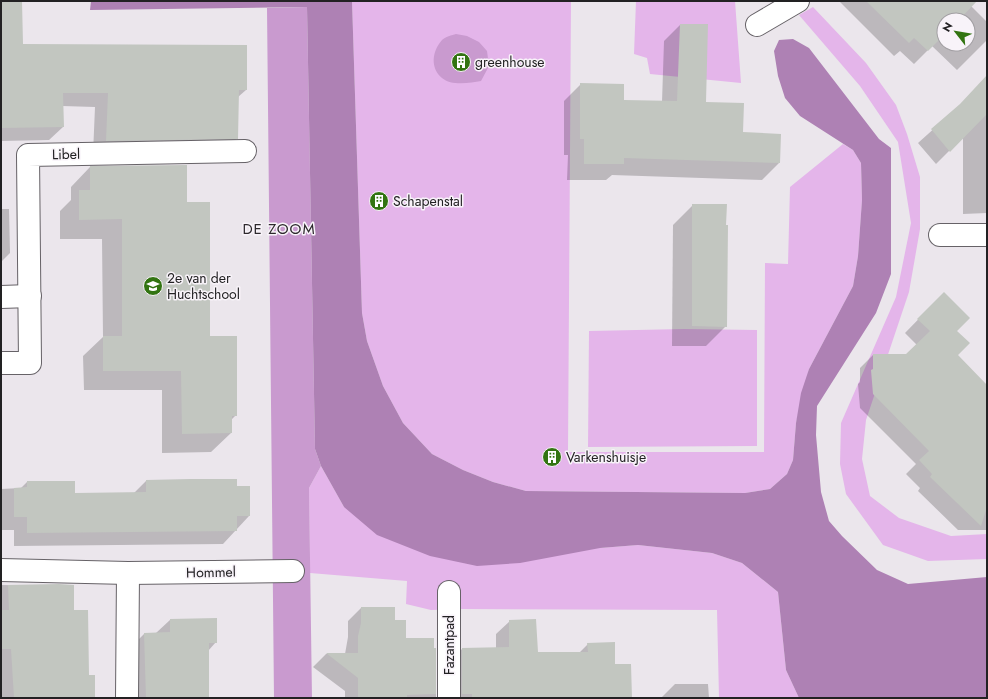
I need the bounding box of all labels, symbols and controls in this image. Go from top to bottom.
north arrow [936,12,976,52]
text: N [938,19,957,35]
building icon: greenhouse [450,51,472,73]
place label: greenhouse [475,52,545,72]
street label: Libel [52,144,80,164]
building icon: Schapenstal [368,190,390,212]
place label: Schapenstal [393,191,463,211]
district label: DE ZOOM [242,218,316,240]
place label: 2e van der Huchtschool [167,268,240,304]
school or university icon: 2e van der Huchtschool [142,275,164,297]
building icon: Varkenshuisje [541,446,563,468]
place label: Varkenshuisje [566,447,646,467]
street label: Hommel [186,562,236,582]
street label: Fazantpad [439,615,459,675]

